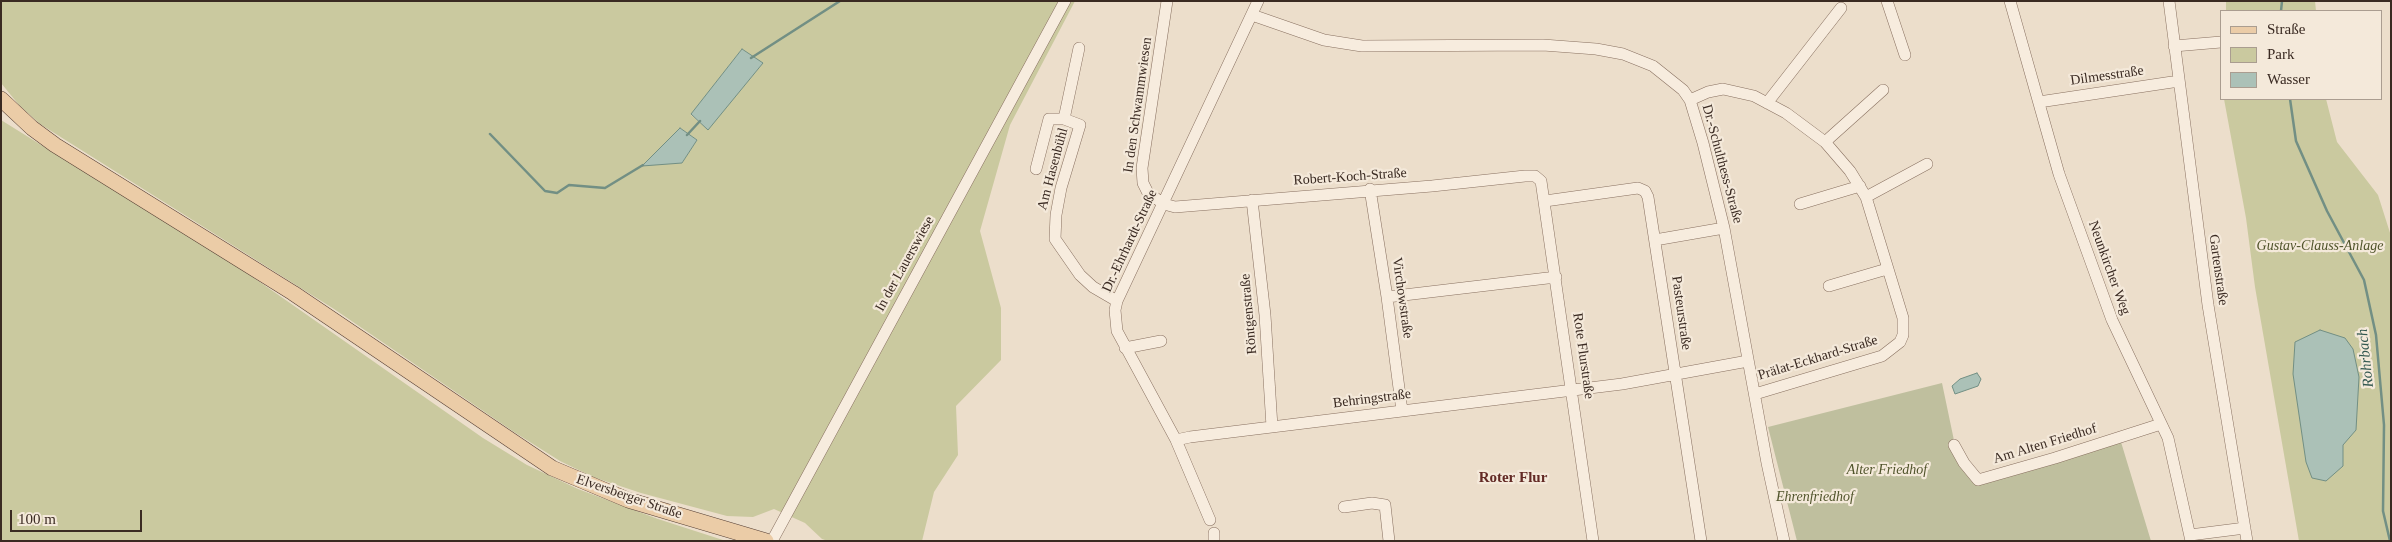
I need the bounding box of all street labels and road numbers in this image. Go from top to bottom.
street label: In den Schwammwiesen [1120,36,1156,174]
street label: Dilmesstraße [2069,63,2145,89]
street label: Dr.-Schulthess-Straße [1698,103,1746,225]
street label: Am Hasenbühl [1034,126,1072,212]
street label: Robert-Koch-Straße [1293,165,1407,189]
street label: Dr.-Ehrhardt-Straße [1099,187,1161,295]
street label: In der Lauerswiese [872,213,938,315]
street label: Neunkircher Weg [2084,219,2134,317]
street label: Gartenstraße [2205,233,2231,307]
street label: Virchowstraße [1388,256,1416,340]
street label: Röntgenstraße [1237,273,1261,355]
street label: Pasteurstraße [1667,275,1695,351]
street label: Rote Flurstraße [1569,312,1597,400]
street label: Prälat-Eckhard-Straße [1756,332,1880,384]
street label: Behringstraße [1332,386,1412,412]
street label: Am Alten Friedhof [1991,420,2099,468]
street label: Elversberger Straße [574,471,684,523]

